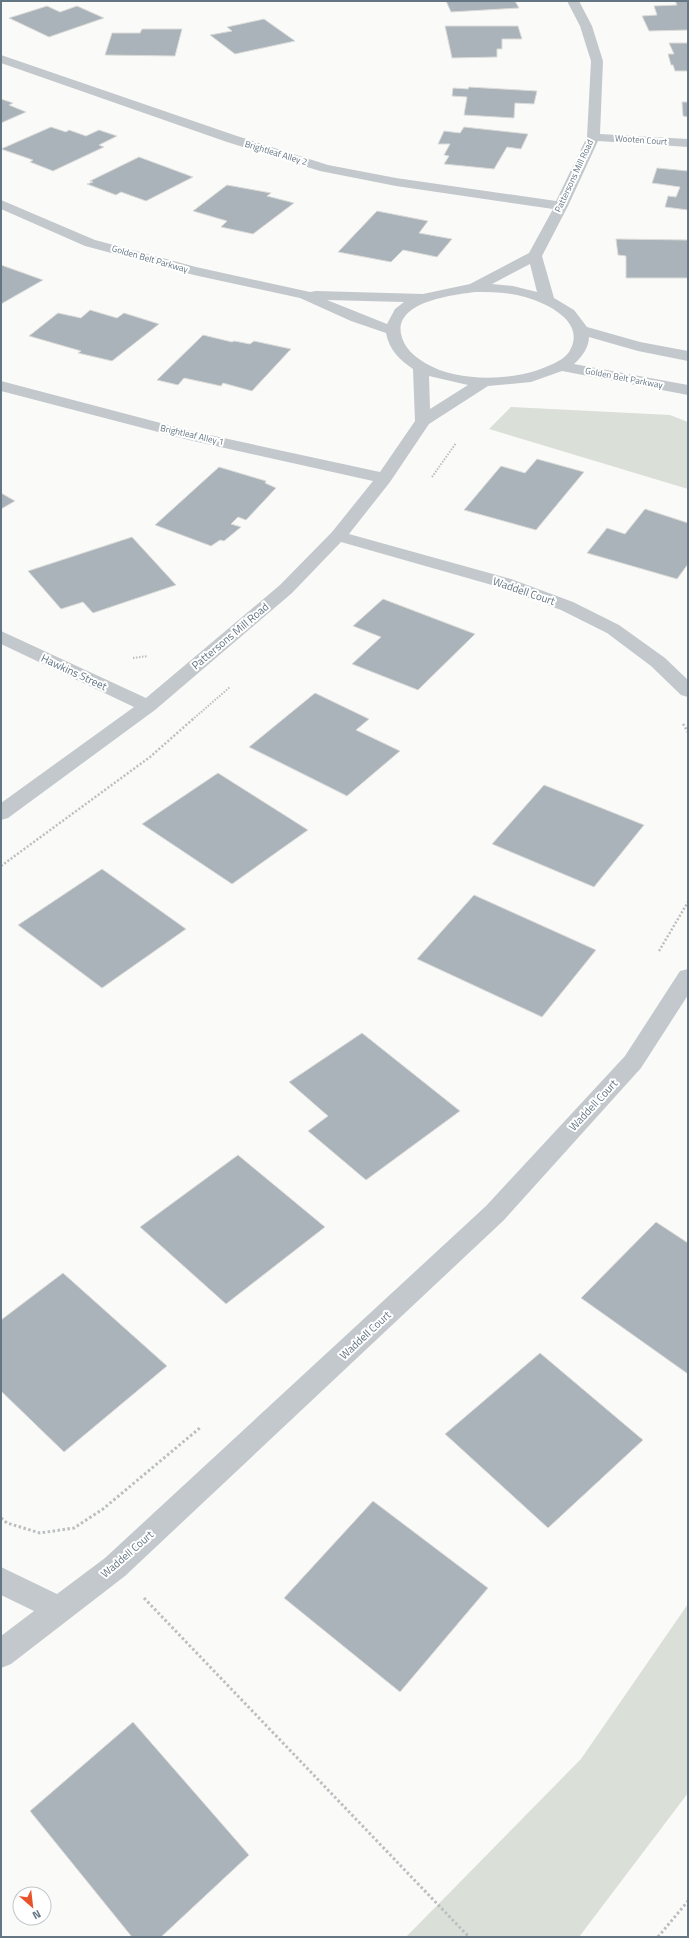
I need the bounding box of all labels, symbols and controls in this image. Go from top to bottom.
street label: Wooten Court [614,131,668,148]
street label: Brightleaf Alley 2 [243,137,309,168]
street label: Pattersons Mill Road [551,137,596,214]
street label: Golden Belt Parkway [111,241,190,276]
street label: Golden Belt Parkway [584,364,665,392]
street label: Brightleaf Alley 1 [159,421,225,448]
street label: Waddell Court [491,573,557,609]
street label: Pattersons Mill Road [188,599,272,673]
street label: Hawkins Street [39,650,110,694]
street label: Waddell Court [565,1076,621,1134]
street label: Waddell Court [336,1307,394,1363]
street label: Waddell Court [97,1527,157,1581]
north arrow [12,1886,52,1926]
text: N [30,1906,44,1924]

